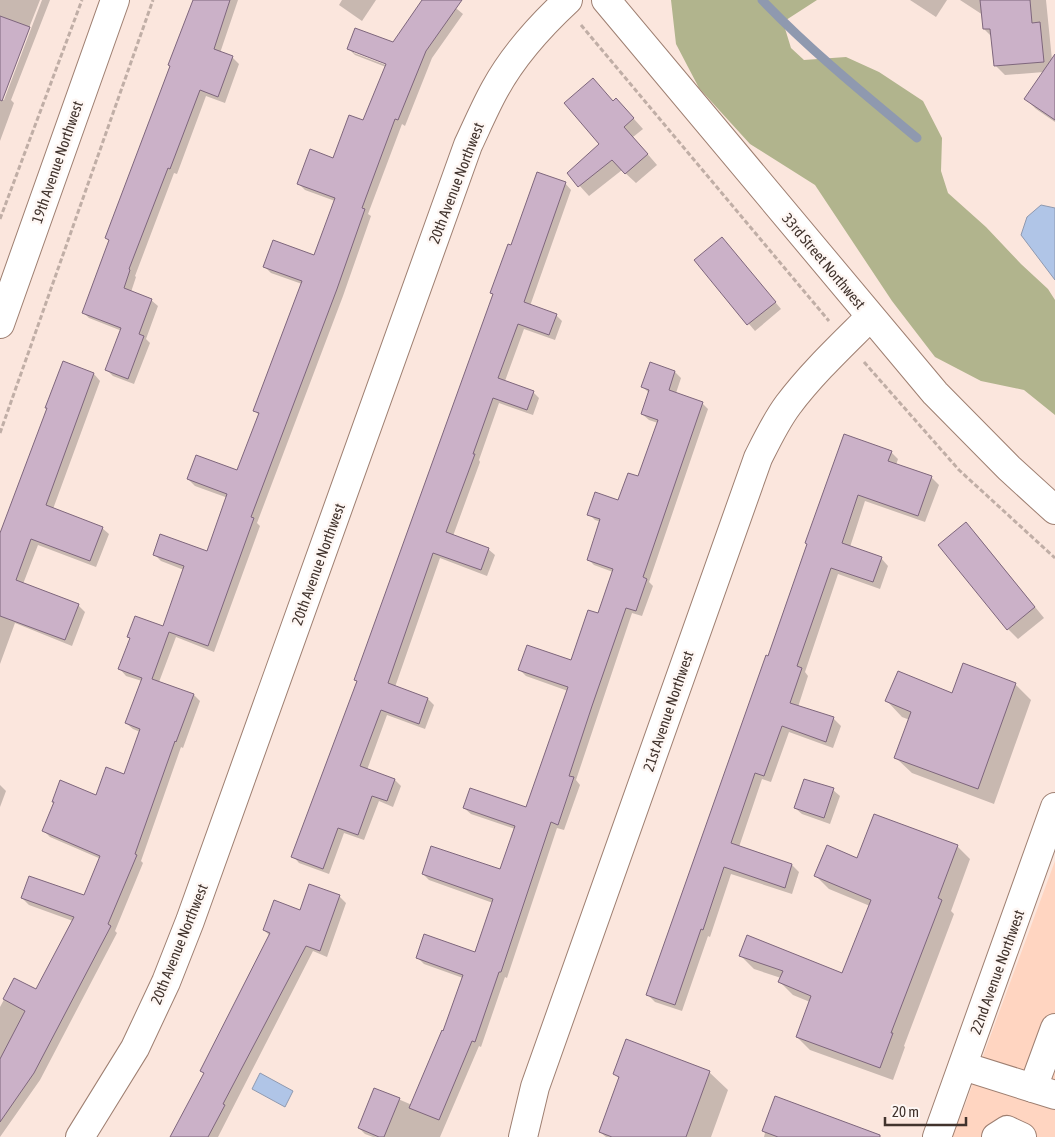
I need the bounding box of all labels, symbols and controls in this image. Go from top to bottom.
street label: 19th Avenue Northwest [28,99,86,225]
street label: 20th Avenue Northwest [425,120,487,246]
street label: 33rd Street Northwest [779,210,869,312]
street label: 20th Avenue Northwest [288,501,348,627]
street label: 21st Avenue Northwest [639,648,697,774]
street label: 20th Avenue Northwest [147,881,211,1007]
street label: 22nd Avenue Northwest [967,907,1027,1037]
scale bar [885,1094,966,1126]
text: 20 m [892,1103,919,1120]

